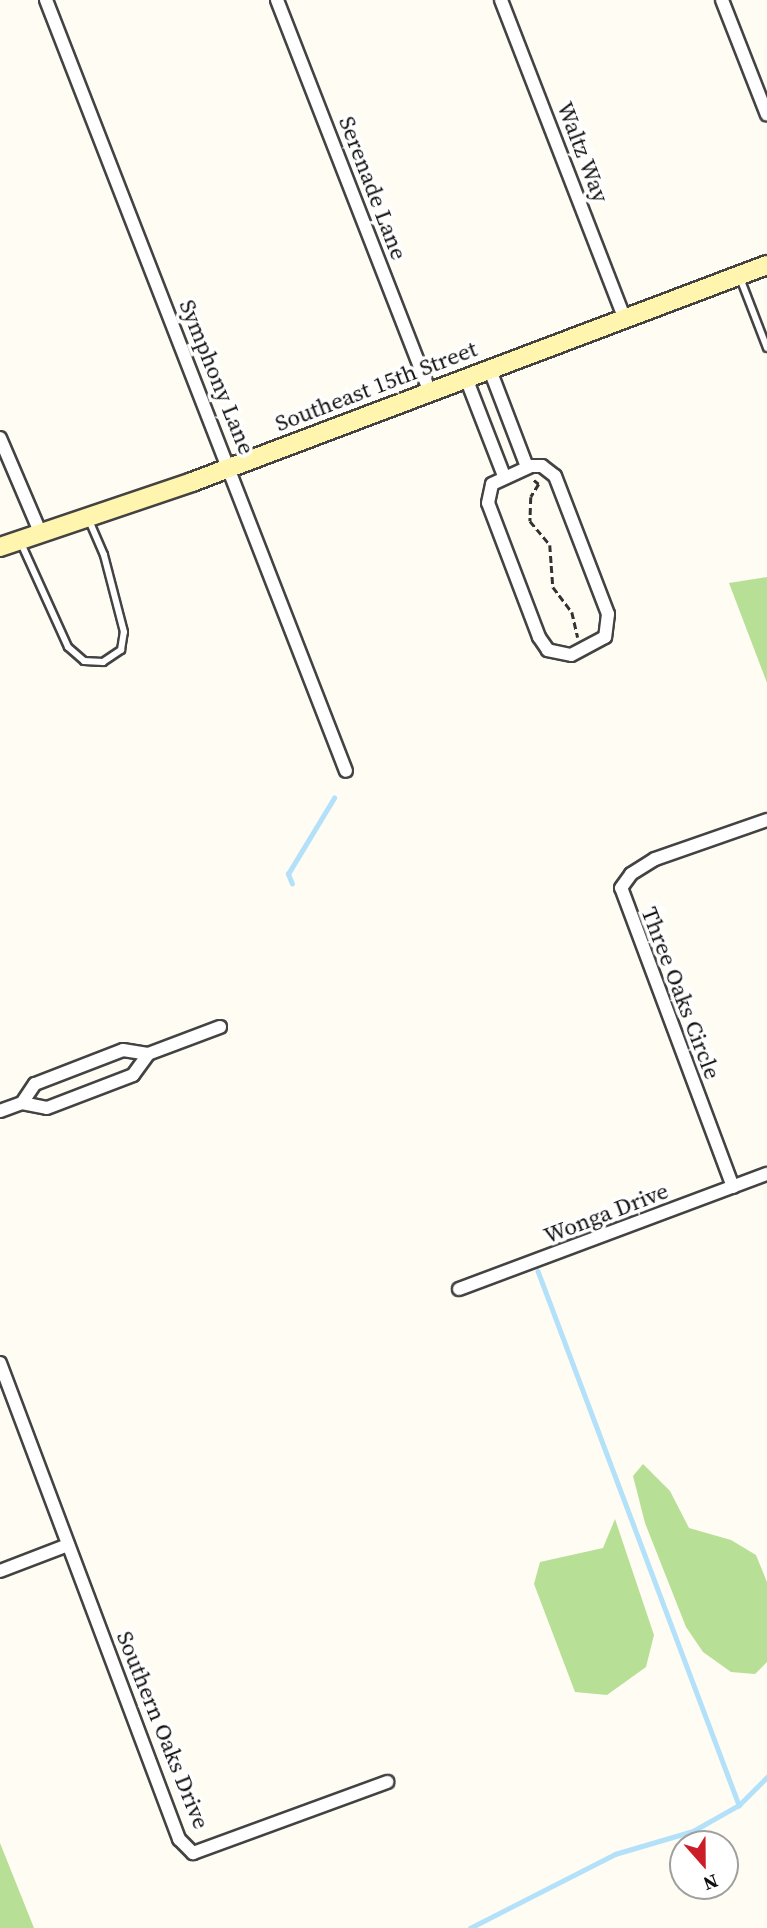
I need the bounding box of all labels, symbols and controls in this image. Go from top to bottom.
street label: Waltz Way [551,97,615,207]
street label: Serenade Lane [333,112,413,264]
street label: Symphony Lane [173,296,261,458]
street label: Southeast 15th Street [271,335,481,437]
street label: Three Oaks Circle [635,903,727,1083]
street label: Wonga Drive [540,1177,672,1249]
street label: Southern Oaks Drive [111,1627,215,1833]
north arrow [669,1830,739,1900]
text: N [700,1868,722,1897]

